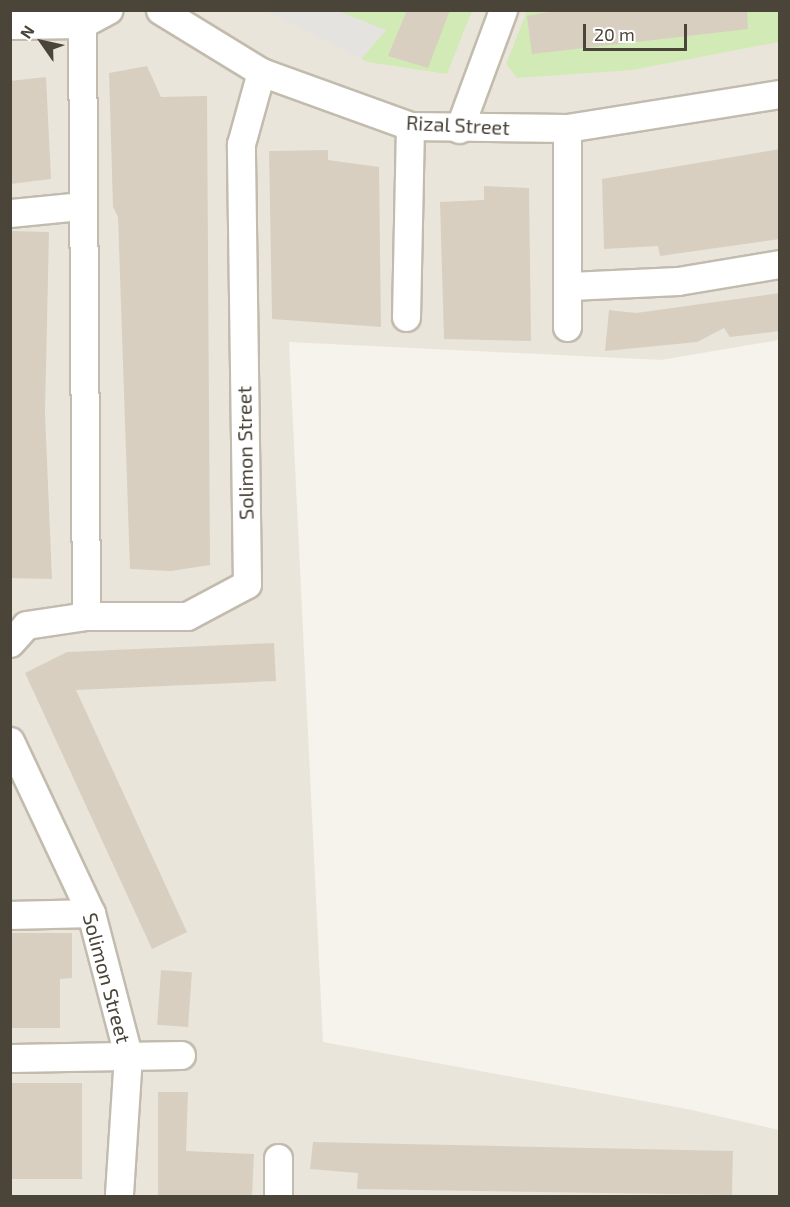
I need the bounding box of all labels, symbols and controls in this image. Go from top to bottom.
north arrow [12,12,72,72]
scale bar [586,12,690,50]
text: N [16,22,38,42]
text: 20 m [594,23,635,45]
street label: Rizal Street [405,110,511,140]
street label: Solimon Street [232,386,258,520]
street label: Solimon Street [78,910,136,1046]

